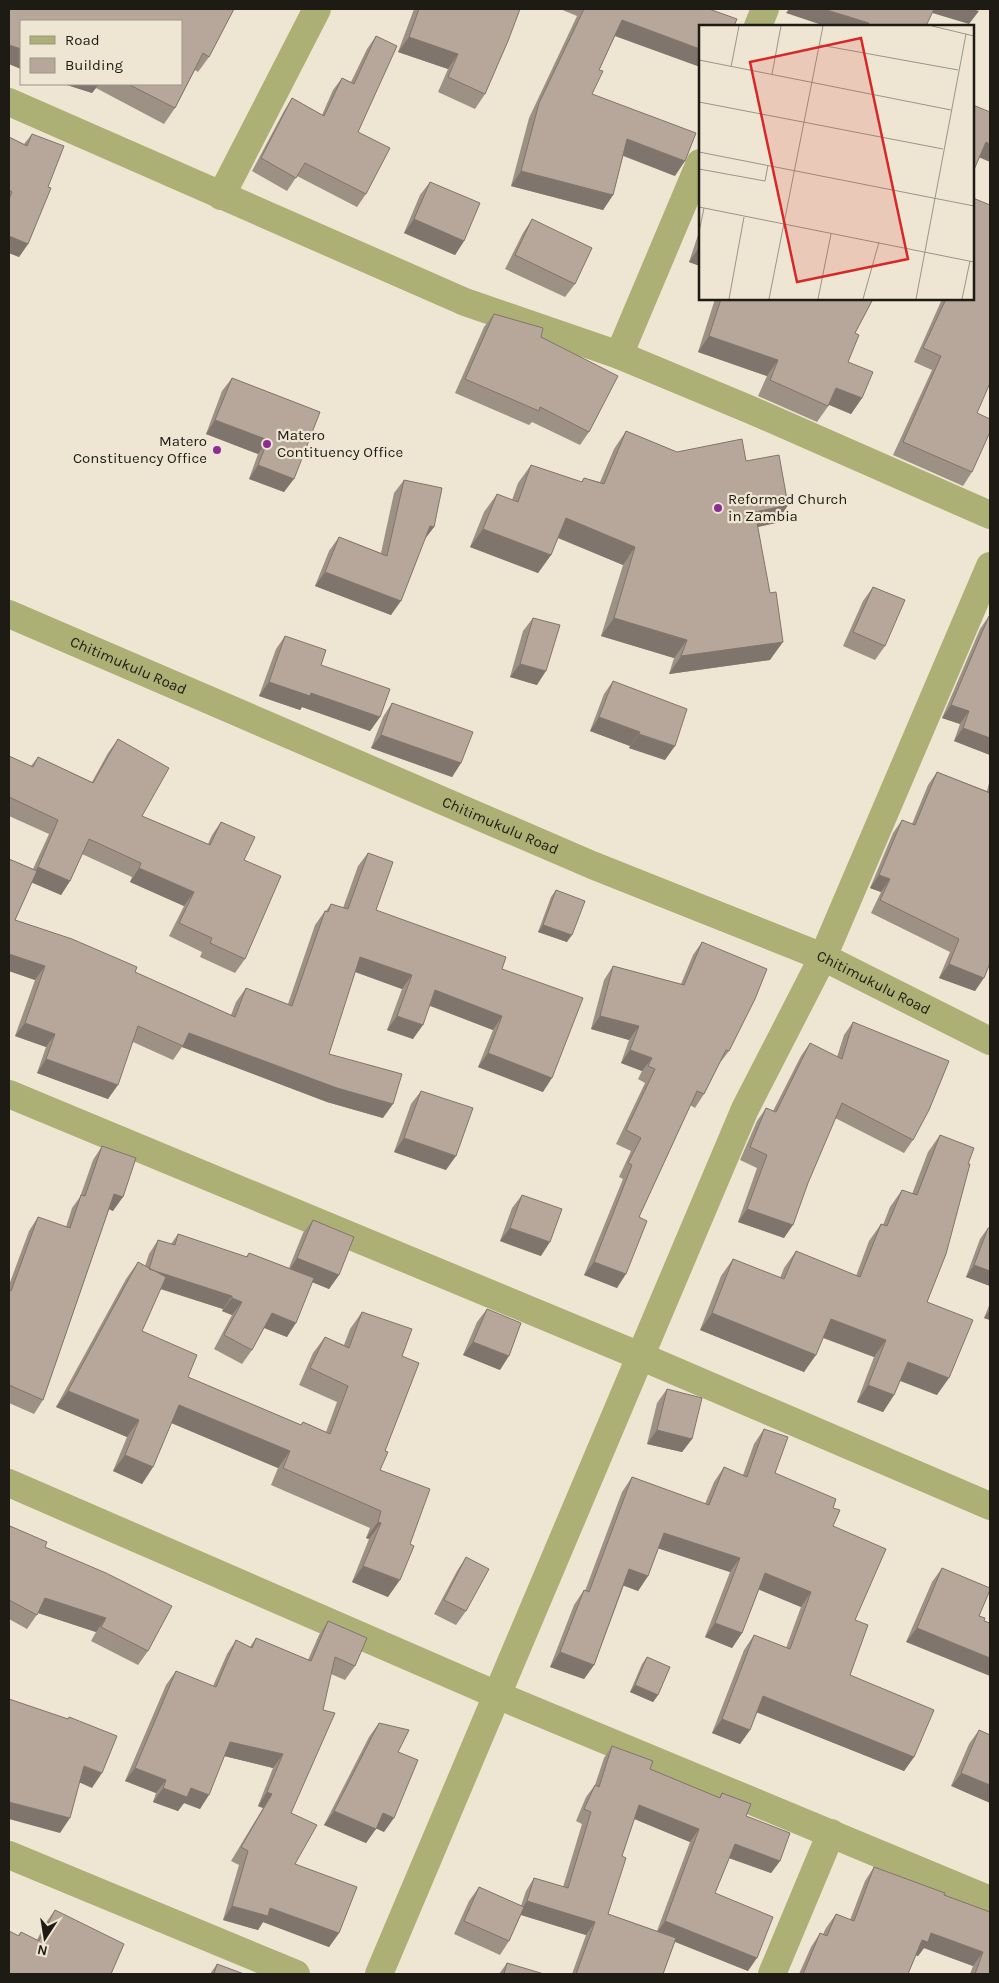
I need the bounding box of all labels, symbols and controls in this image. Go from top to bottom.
legend [20,20,182,85]
inset map [699,25,974,300]
text: Road [65,31,100,49]
text: Building [65,56,123,74]
place label: Matero Contituency Office [277,426,403,461]
place label: Matero Constituency Office [73,432,207,467]
marker: Matero Contituency Office [261,438,273,450]
marker: Matero Constituency Office [211,444,223,456]
place label: Reformed Church in Zambia [728,490,847,525]
marker: Reformed Church in Zambia [712,502,724,514]
street label: Chitimukulu Road [67,632,189,698]
street label: Chitimukulu Road [439,793,561,859]
street label: Chitimukulu Road [814,946,933,1019]
north arrow [20,1913,70,1963]
text: N [36,1941,49,1960]

